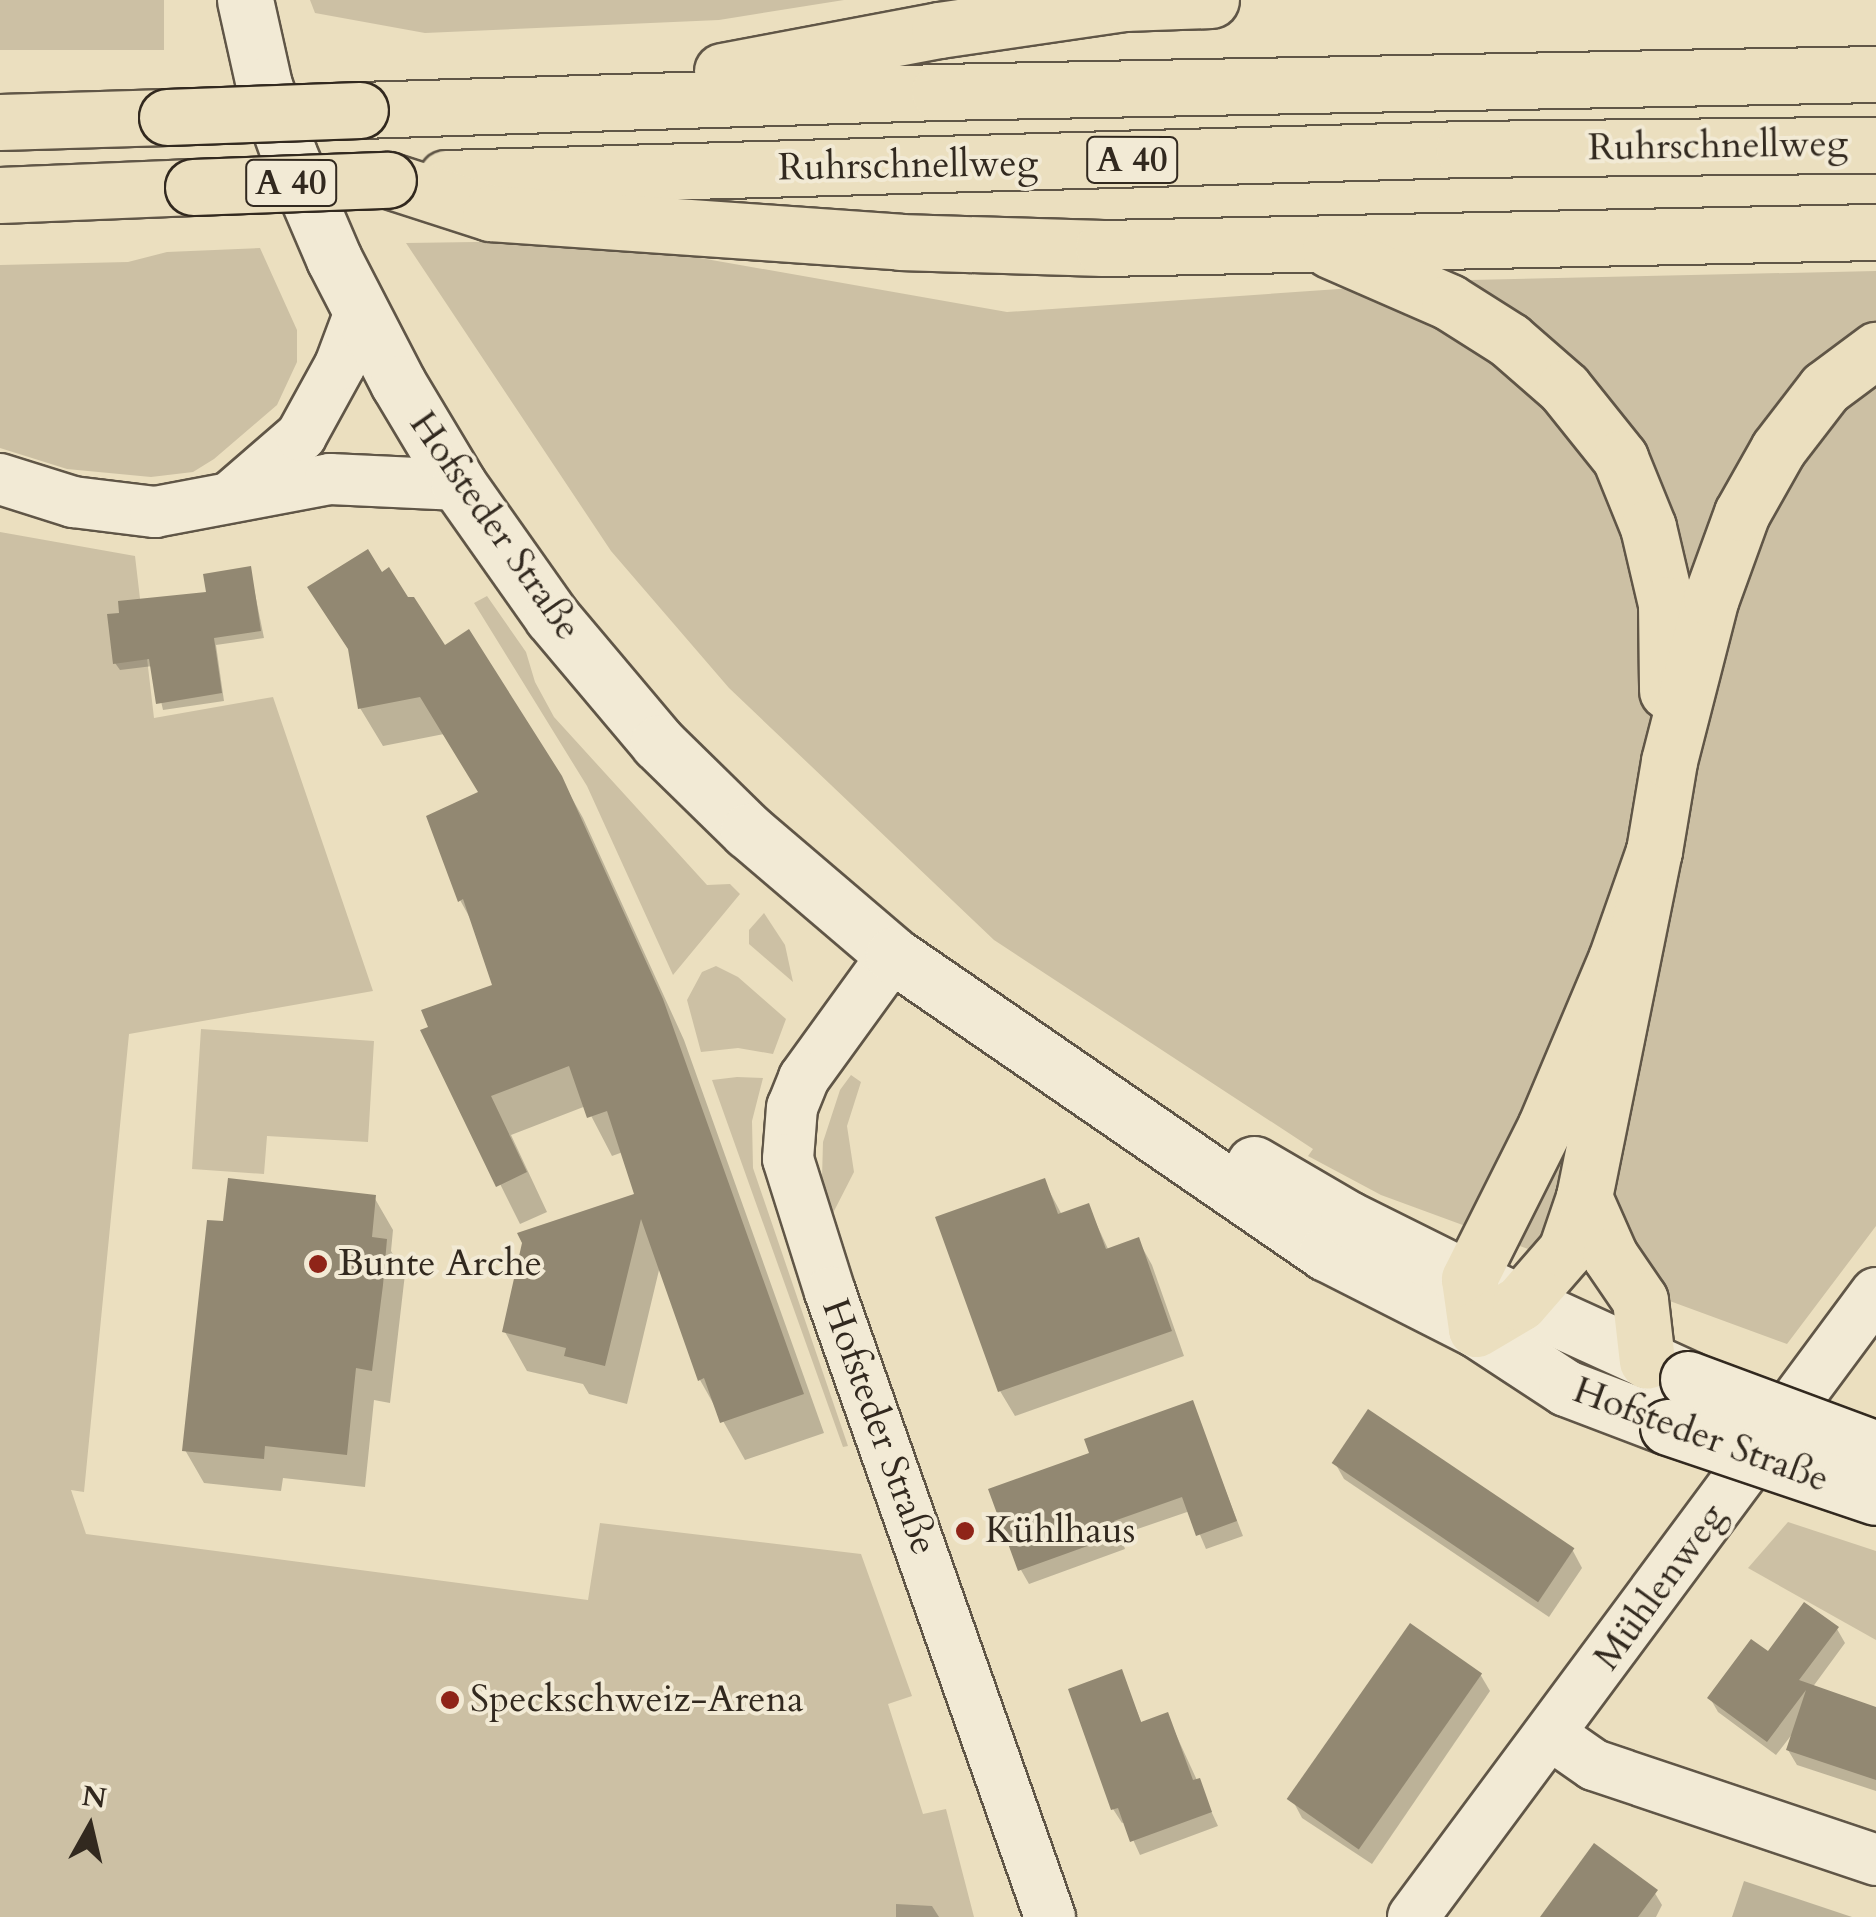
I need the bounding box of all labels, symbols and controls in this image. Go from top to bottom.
street label: Ruhrschnellweg [1588,121,1848,171]
road number: A 40 [1084,130,1180,190]
street label: Ruhrschnellweg [778,141,1038,191]
road number: A 40 [244,153,338,213]
street label: Hofsteder Straße [399,403,591,649]
place label: Bunte Arche [338,1241,542,1287]
marker: Bunte Arche [307,1253,329,1275]
street label: Hofsteder Straße [812,1293,946,1561]
street label: Hofsteder Straße [1567,1368,1835,1502]
street label: Mühlenweg [1584,1495,1736,1679]
place label: Kühlhaus [985,1508,1135,1554]
marker: Kühlhaus [954,1520,976,1542]
place label: Speckschweiz-Arena [470,1677,804,1723]
marker: Speckschweiz-Arena [439,1689,461,1711]
north arrow [40,1777,140,1877]
text: N [79,1777,109,1818]

